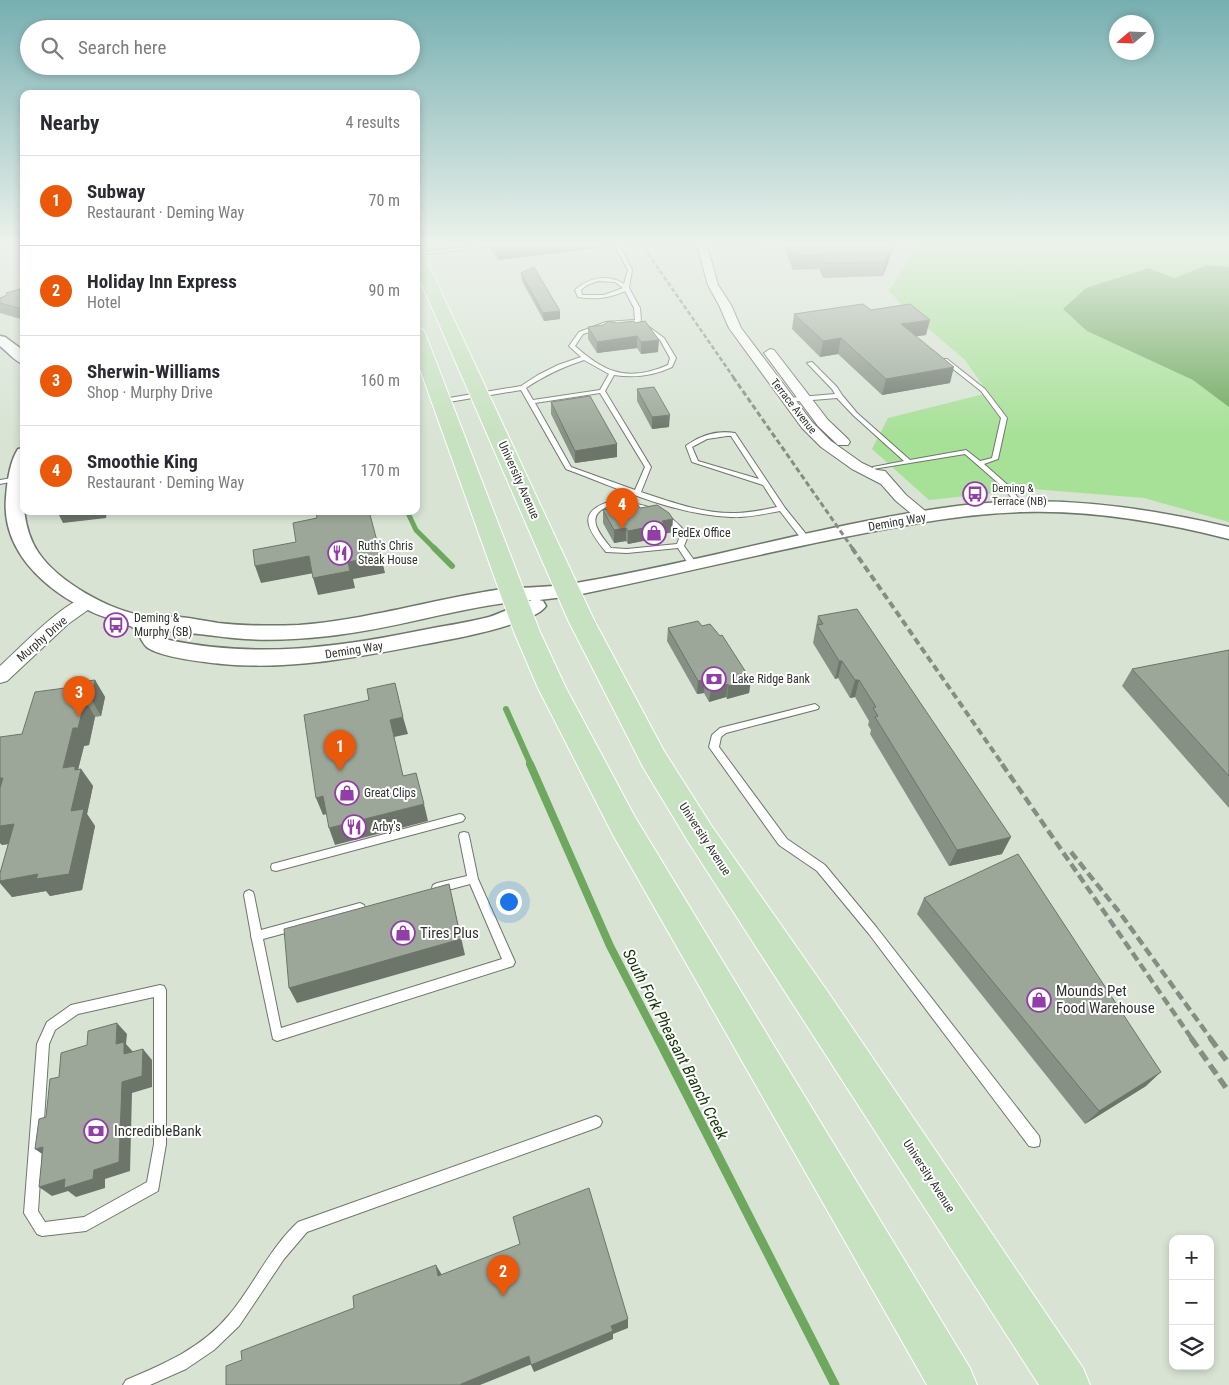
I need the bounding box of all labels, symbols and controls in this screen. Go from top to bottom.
north arrow [1109,15,1154,60]
search box [20,20,420,75]
icon: search [38,34,66,62]
text: Search here [78,36,166,59]
text: Nearby [40,111,99,135]
text: 4 results [345,113,400,132]
text: Subway [87,180,145,203]
text: 1 [52,191,60,210]
text: 70 m [368,191,400,210]
text: Restaurant · Deming Way [87,203,244,222]
text: Holiday Inn Express [87,270,237,293]
text: 2 [52,281,60,300]
text: 90 m [368,281,400,300]
text: Hotel [87,293,121,312]
text: Sherwin-Williams [87,360,220,383]
text: 3 [52,371,60,390]
text: 160 m [361,371,400,390]
street label: Terrace Avenue [768,376,819,437]
text: Shop · Murphy Drive [87,383,213,402]
street label: University Avenue [496,439,543,521]
text: Smoothie King [87,450,198,473]
text: 4 [52,461,60,480]
text: 170 m [361,461,400,480]
text: Restaurant · Deming Way [87,473,244,492]
bus stop icon: Deming & Terrace (NB) [962,481,988,507]
place label: Deming & Terrace (NB) [992,482,1047,508]
pin: 4 [606,488,638,529]
street label: Deming Way [867,510,927,534]
shop icon: FedEx Office [641,520,667,546]
place label: FedEx Office [672,526,731,540]
place label: Ruth's Chris Steak House [358,539,418,567]
restaurant icon: Ruth's Chris Steak House [327,540,353,566]
place label: Deming & Murphy (SB) [134,611,192,639]
bus stop icon: Deming & Murphy (SB) [103,612,129,638]
street label: Murphy Drive [14,613,70,665]
street label: Deming Way [324,639,384,661]
bank icon: Lake Ridge Bank [701,666,727,692]
place label: Lake Ridge Bank [732,672,811,686]
pin: 3 [63,676,95,717]
pin: 1 [324,730,356,771]
shop icon: Great Clips [334,780,360,806]
place label: Great Clips [364,786,416,800]
street label: University Avenue [676,800,734,878]
restaurant icon: Arby's [341,814,367,840]
place label: Arby's [372,820,401,834]
your location [496,889,522,915]
shop icon: Tires Plus [390,920,416,946]
place label: Tires Plus [420,924,479,942]
water label: South Fork Pheasant Branch Creek [619,946,733,1144]
place label: Mounds Pet Food Warehouse [1056,982,1155,1017]
shop icon: Mounds Pet Food Warehouse [1026,987,1052,1013]
bank icon: IncredibleBank [83,1118,109,1144]
place label: IncredibleBank [114,1122,202,1140]
street label: University Avenue [900,1137,958,1215]
map controls [1169,1235,1214,1370]
button: + [1169,1235,1214,1280]
pin: 2 [487,1255,519,1296]
button: − [1169,1280,1214,1325]
button: layers [1169,1325,1214,1370]

